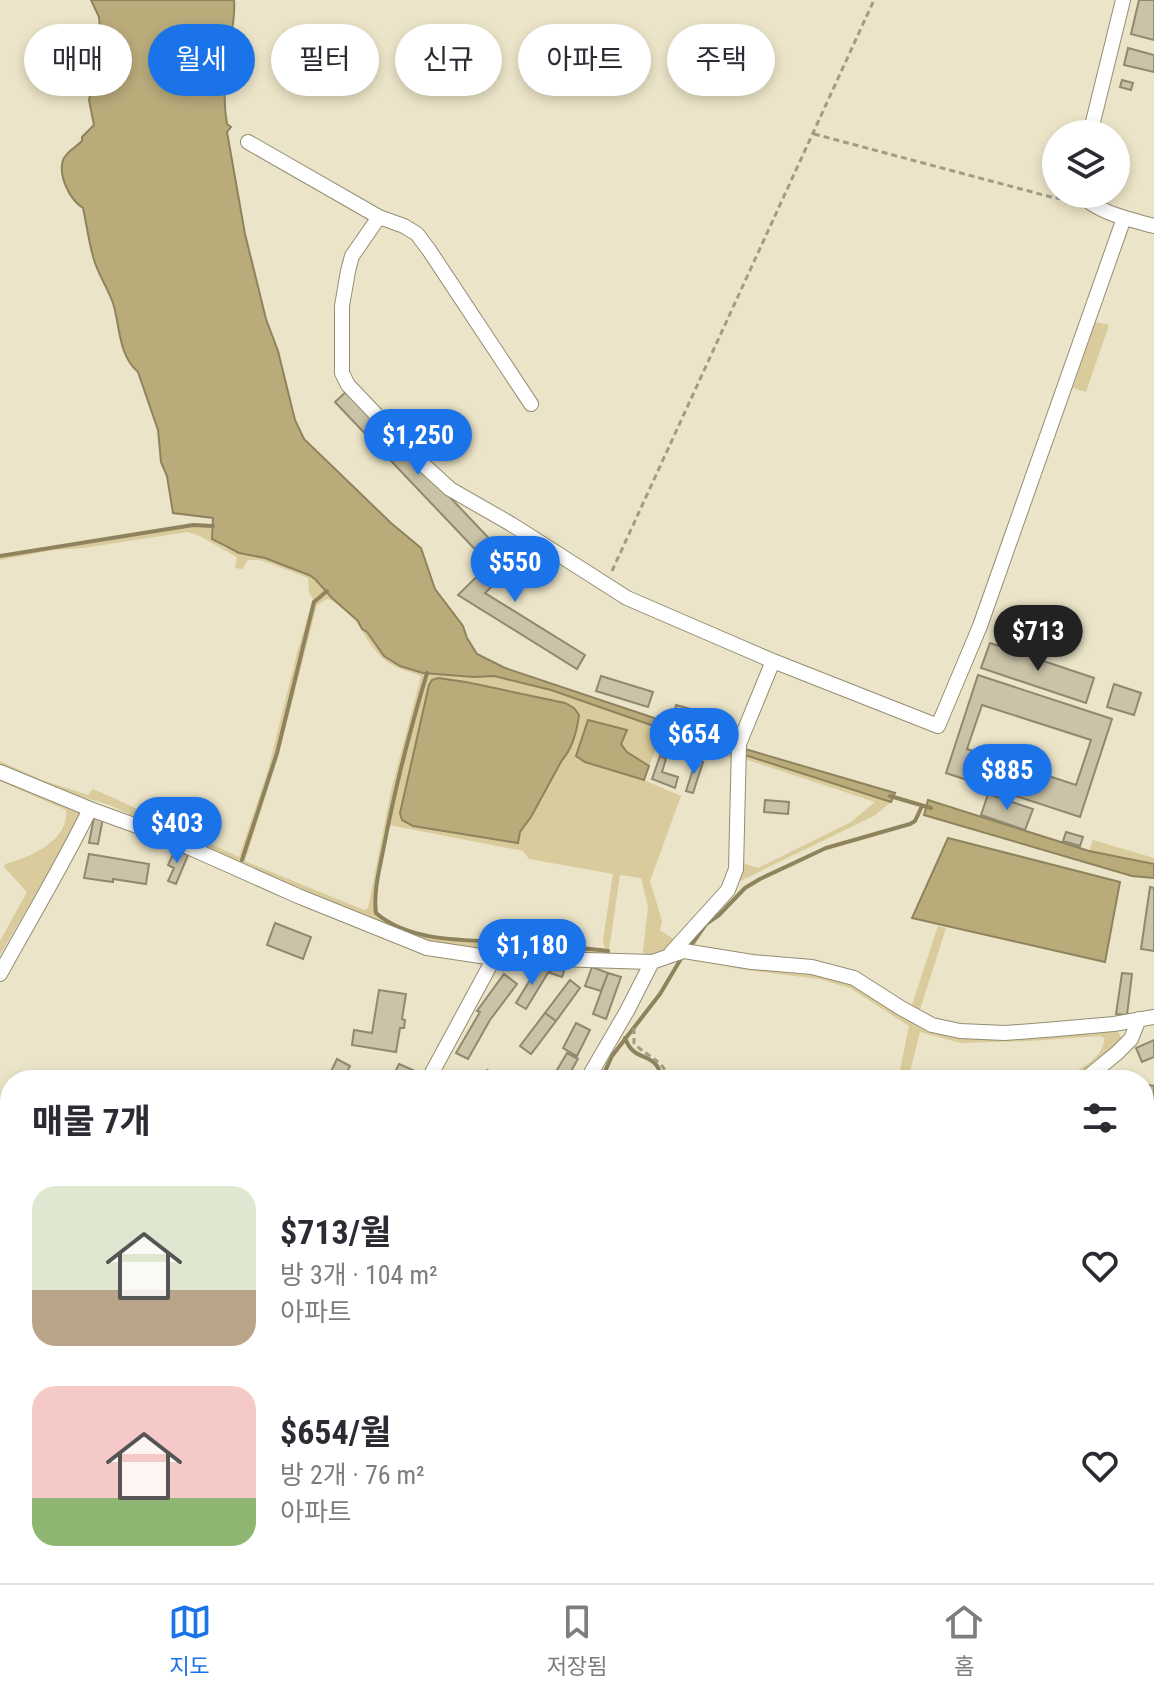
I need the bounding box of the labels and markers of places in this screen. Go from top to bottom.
pin: $1,250 [353,409,483,477]
pin: $550 [468,536,562,604]
pin: $713 [991,605,1085,673]
pin: $654 [647,708,741,776]
pin: $885 [960,744,1054,812]
pin: $403 [130,797,224,865]
pin: $1,180 [467,919,597,987]

